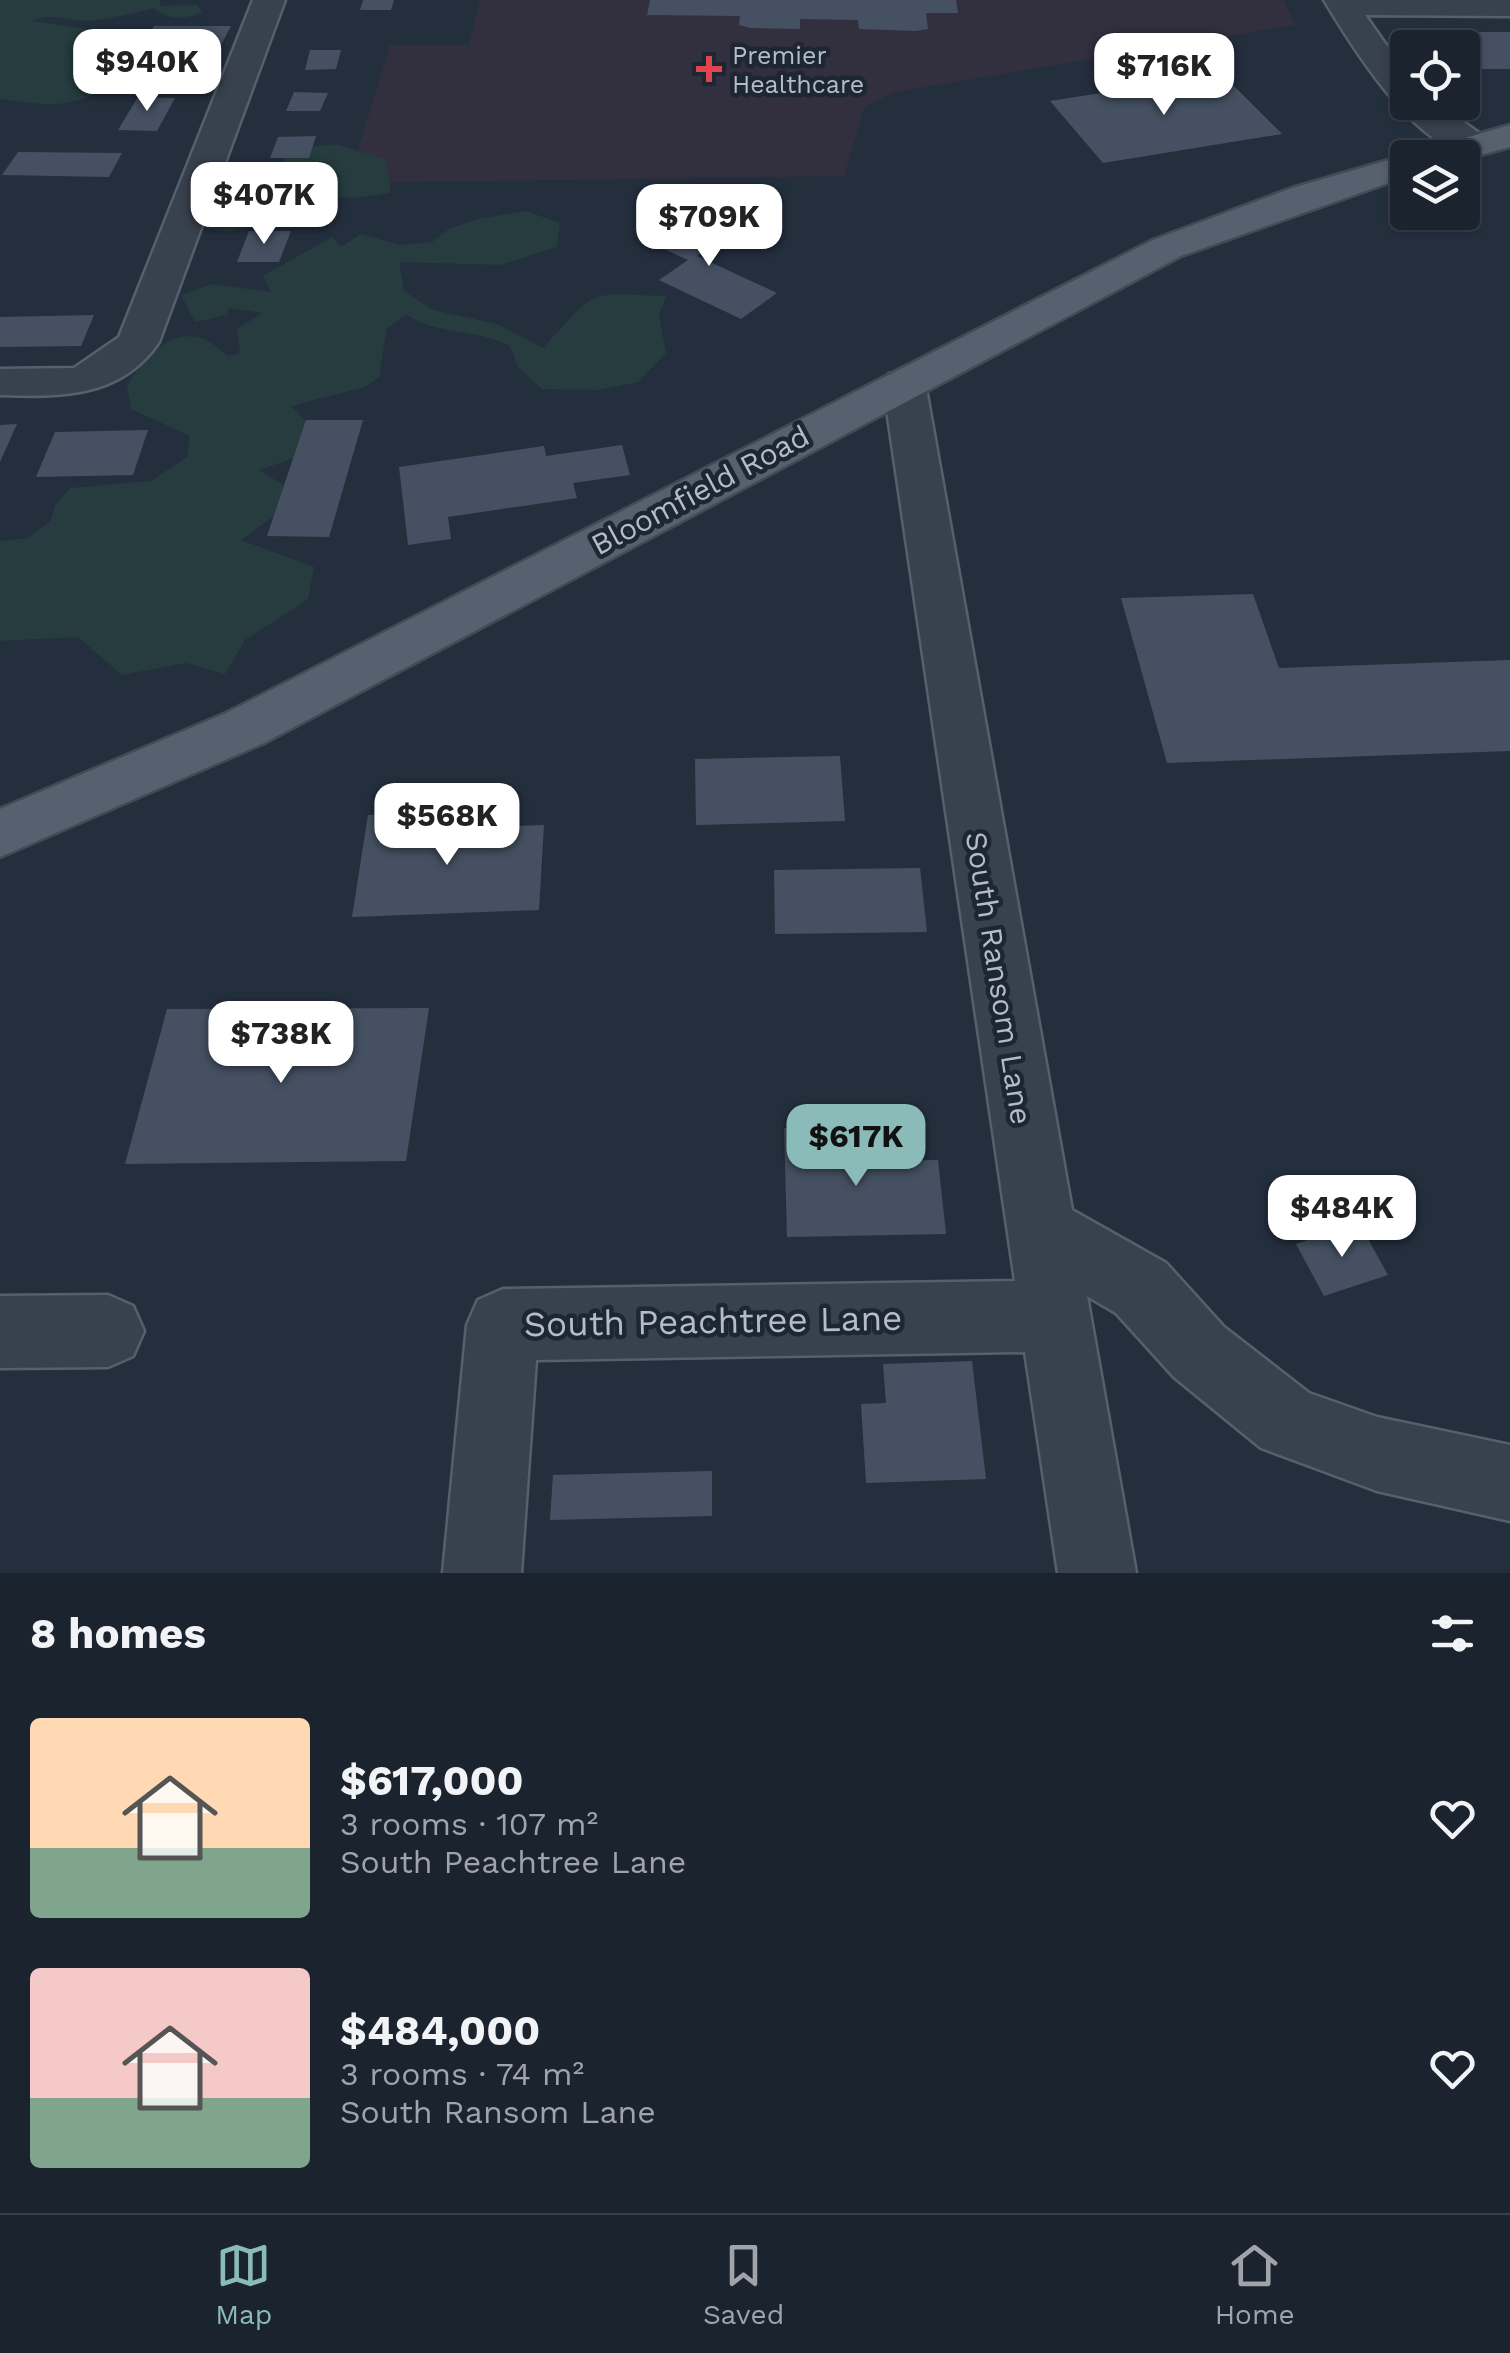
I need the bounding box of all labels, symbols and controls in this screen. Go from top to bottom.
pin: $940K [77,29,217,114]
map controls [1390,30,1480,230]
button: locate [1390,30,1480,120]
pin: $716K [1094,33,1234,118]
place label: Premier Healthcare [732,41,864,99]
text: $940K [95,42,199,80]
text: $716K [1116,46,1212,84]
marker: Premier Healthcare [696,56,722,82]
button: layers [1390,140,1480,230]
pin: $407K [194,162,334,247]
text: $407K [213,175,315,213]
pin: $709K [639,184,779,269]
text: $709K [658,197,760,235]
street label: Bloomfield Road [585,418,815,562]
pin: $568K [377,783,517,868]
text: $568K [396,796,498,834]
street label: South Ransom Lane [959,829,1039,1127]
pin: $738K [211,1001,351,1086]
text: $738K [230,1014,332,1052]
pin: $617K [786,1104,926,1189]
text: $617K [808,1117,904,1155]
pin: $484K [1272,1175,1412,1260]
text: $484K [1290,1188,1394,1226]
street label: South Peachtree Lane [523,1297,903,1345]
icon: filters [1425,1606,1480,1661]
text: 8 homes [30,1609,206,1658]
text: $617,000 [340,1756,524,1805]
icon: home [110,1758,230,1878]
icon: heart [1425,1791,1480,1846]
text: 3 rooms · 107 m² [340,1805,598,1843]
text: South Peachtree Lane [340,1843,686,1881]
text: $484,000 [340,2006,540,2055]
icon: home [110,2008,230,2128]
icon: heart [1425,2041,1480,2096]
text: 3 rooms · 74 m² [340,2055,584,2093]
text: South Ransom Lane [340,2093,656,2131]
tab: Map [215,2238,272,2331]
tab: Saved [703,2238,784,2331]
tab: Home [1215,2238,1295,2331]

